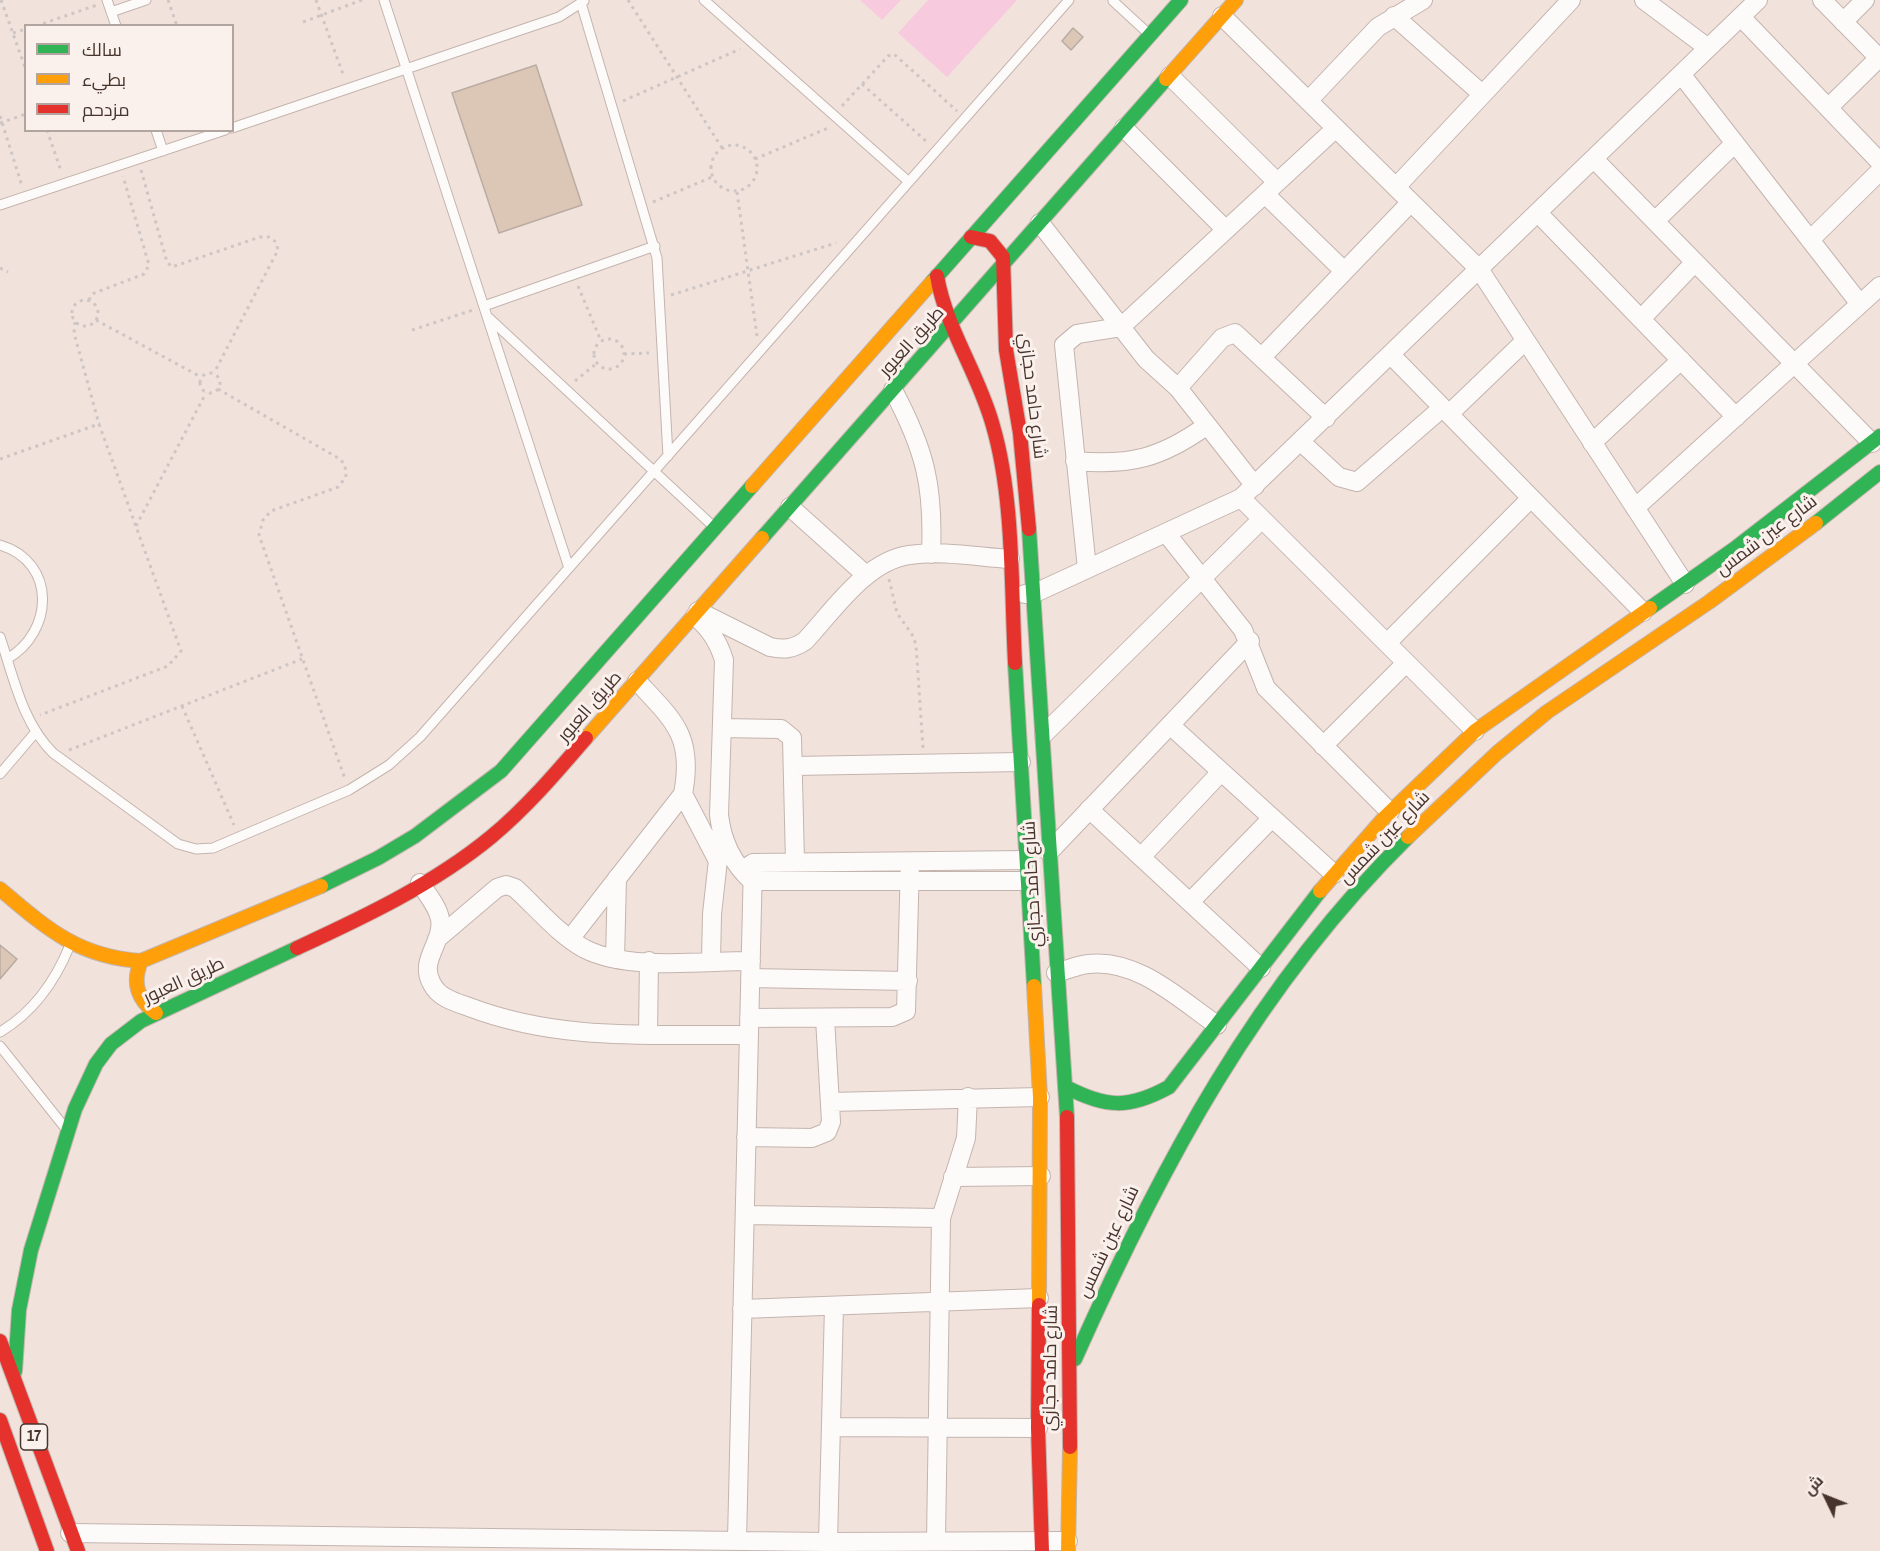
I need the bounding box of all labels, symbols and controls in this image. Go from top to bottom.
legend [24,24,234,132]
text: سالك [82,37,122,62]
text: بطيء [82,67,126,92]
text: مزدحم [82,97,130,122]
street label: طريق العبور [875,302,949,382]
street label: شارع حامد حجازي [1014,332,1050,460]
street label: شارع عين شمس [1712,491,1822,581]
street label: طريق العبور [553,667,627,747]
street label: شارع عين شمس [1335,787,1435,889]
street label: شارع حامد حجازي [1019,820,1047,948]
street label: طريق العبور [140,953,228,1009]
street label: شارع عين شمس [1074,1183,1144,1301]
street label: شارع حامد حجازي [1039,1305,1063,1431]
road number: 17 [20,1424,48,1450]
north arrow [1796,1467,1856,1527]
text: ش [1798,1470,1828,1500]

